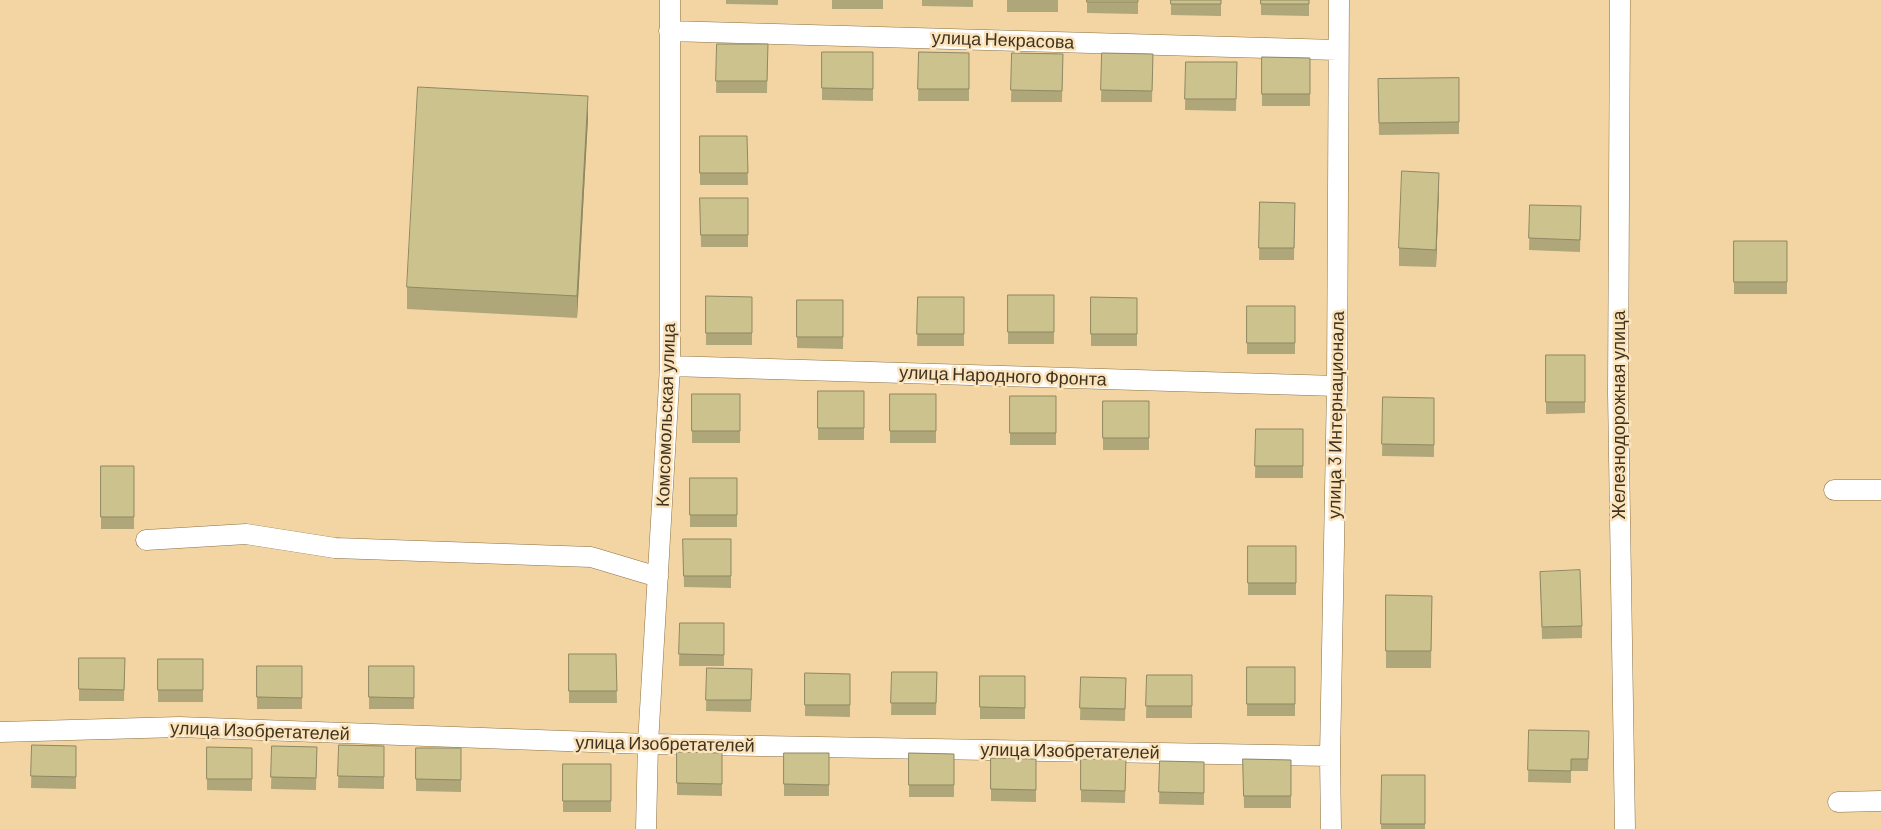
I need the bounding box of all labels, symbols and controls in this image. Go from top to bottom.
street label: улица Некрасова [931,27,1075,53]
street label: улица 3 Интернационала [1323,311,1349,519]
street label: Железнодорожная улица [1608,311,1630,519]
street label: Комсомольская улица [652,323,680,507]
street label: улица Народного Фронта [899,362,1107,390]
street label: улица Изобретателей [170,717,350,745]
street label: улица Изобретателей [575,732,755,756]
street label: улица Изобретателей [980,739,1160,763]

